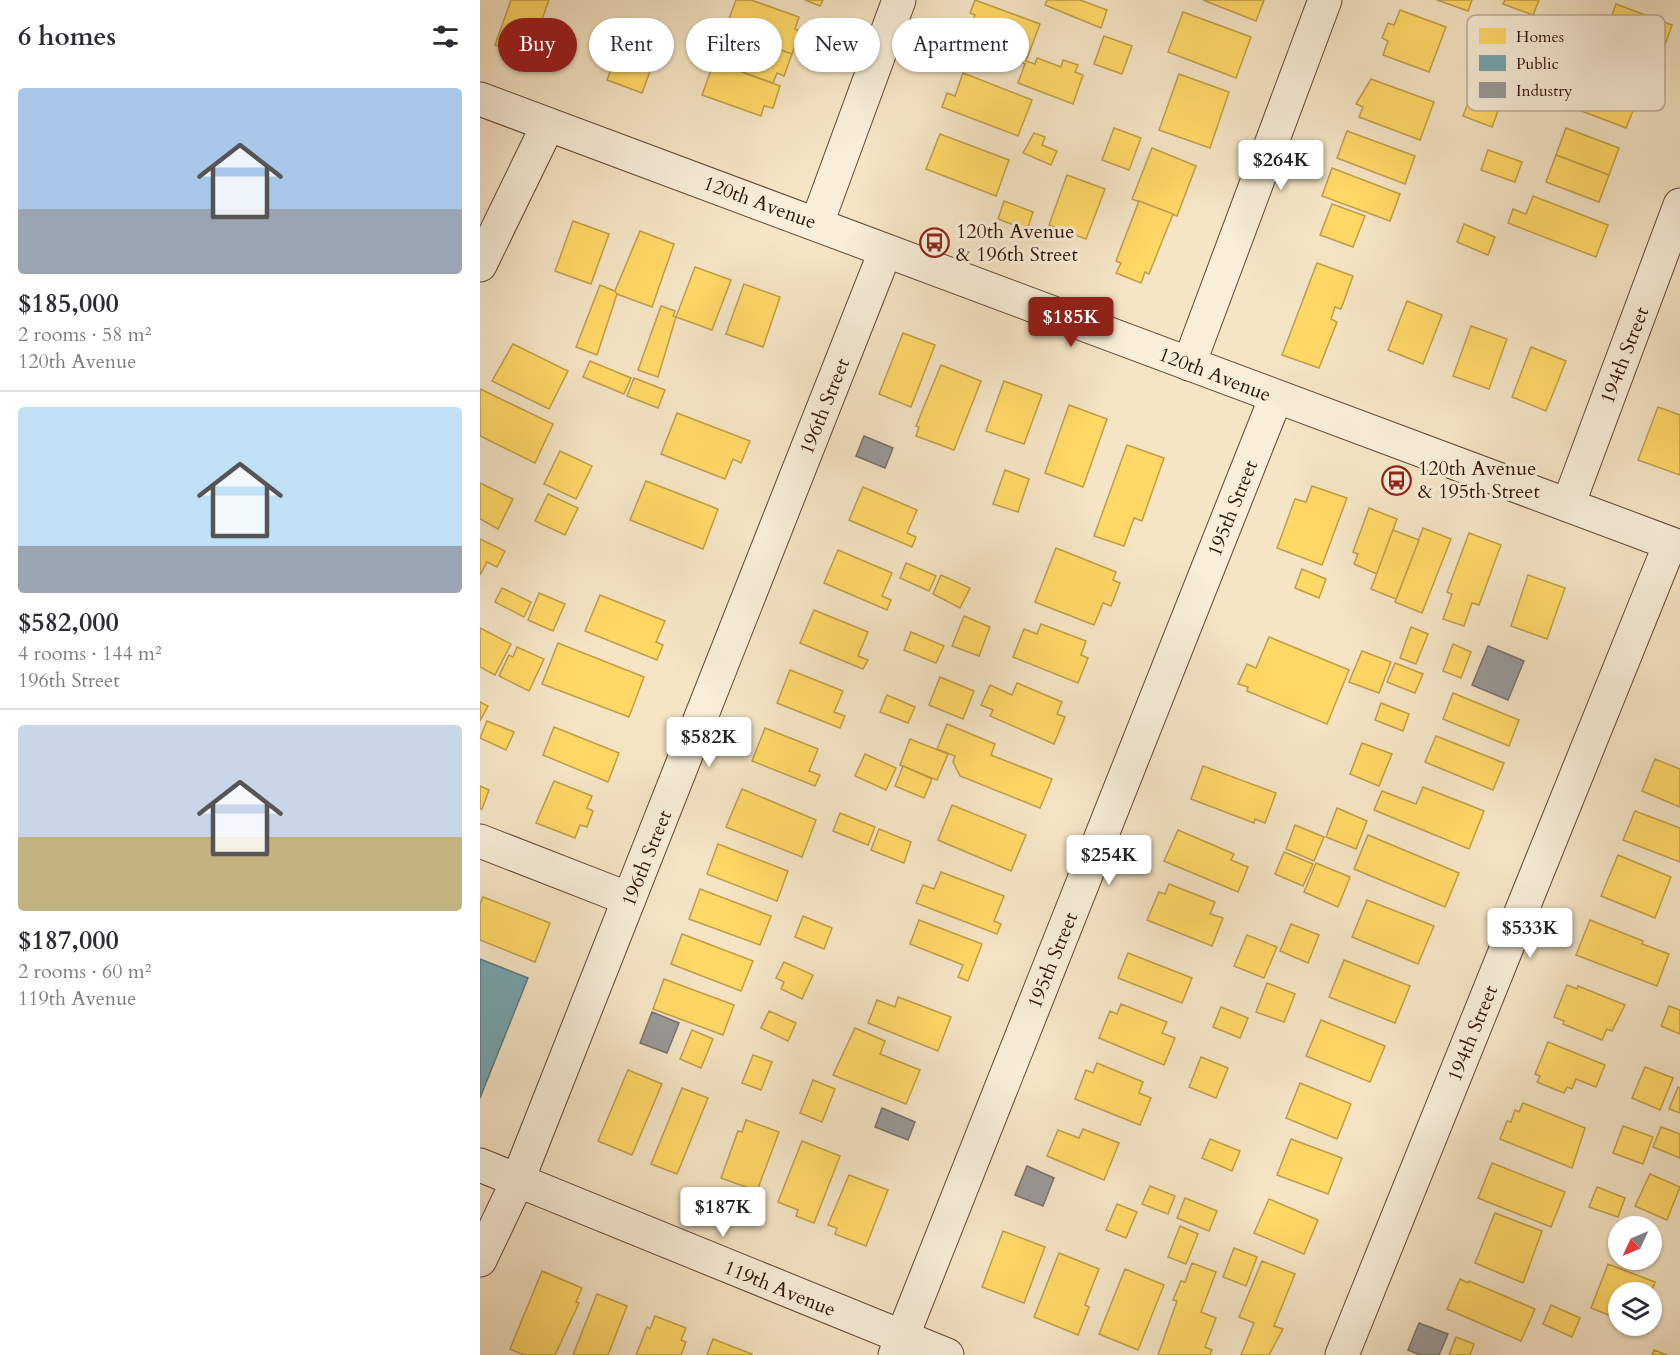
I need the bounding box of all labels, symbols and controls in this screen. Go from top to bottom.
legend [1467,15,1665,111]
chip: Buy [498,18,577,72]
chip: Rent [589,18,674,72]
chip: Filters [686,18,782,72]
chip: New [794,18,880,72]
chip: Apartment [892,18,1029,72]
text: 6 homes [18,19,116,54]
icon: filters [429,20,462,53]
text: Homes [1516,26,1564,48]
text: Public [1516,53,1559,75]
text: Industry [1516,80,1573,102]
icon: home [186,127,294,235]
pin: $264K [1239,140,1323,191]
text: $264K [1252,146,1310,173]
street label: 120th Avenue [700,170,820,235]
place label: 120th Avenue & 196th Street [956,218,1078,268]
bus stop icon: 120th Avenue & 196th Street [919,226,951,258]
text: $185,000 [18,286,119,321]
pin: $185K [1029,297,1113,348]
street label: 194th Street [1594,302,1656,407]
text: $185K [1042,303,1100,330]
text: 2 rooms · 58 m² [18,321,151,348]
street label: 120th Avenue [1155,341,1275,408]
text: 120th Avenue [18,348,136,375]
street label: 196th Street [793,353,856,458]
icon: home [186,446,294,554]
street label: 195th Street [1201,455,1264,560]
place label: 120th Avenue & 195th Street [1418,455,1540,505]
bus stop icon: 120th Avenue & 195th Street [1381,464,1413,496]
text: $582,000 [18,605,119,640]
text: 4 rooms · 144 m² [18,640,162,667]
text: 196th Street [18,667,120,694]
pin: $582K [667,717,751,768]
text: $582K [680,723,738,750]
icon: home [186,764,294,872]
street label: 196th Street [615,805,678,910]
pin: $254K [1067,835,1151,886]
text: $254K [1080,841,1138,868]
street label: 195th Street [1021,907,1084,1012]
pin: $533K [1488,908,1572,959]
text: $533K [1501,914,1559,941]
text: $187,000 [18,923,119,958]
text: 2 rooms · 60 m² [18,958,151,985]
street label: 194th Street [1441,980,1504,1085]
text: 119th Avenue [18,985,136,1012]
pin: $187K [681,1187,765,1238]
text: $187K [694,1193,752,1220]
north arrow [1608,1216,1662,1270]
map controls [1608,1216,1662,1336]
street label: 119th Avenue [720,1254,840,1323]
button: layers [1608,1282,1662,1336]

